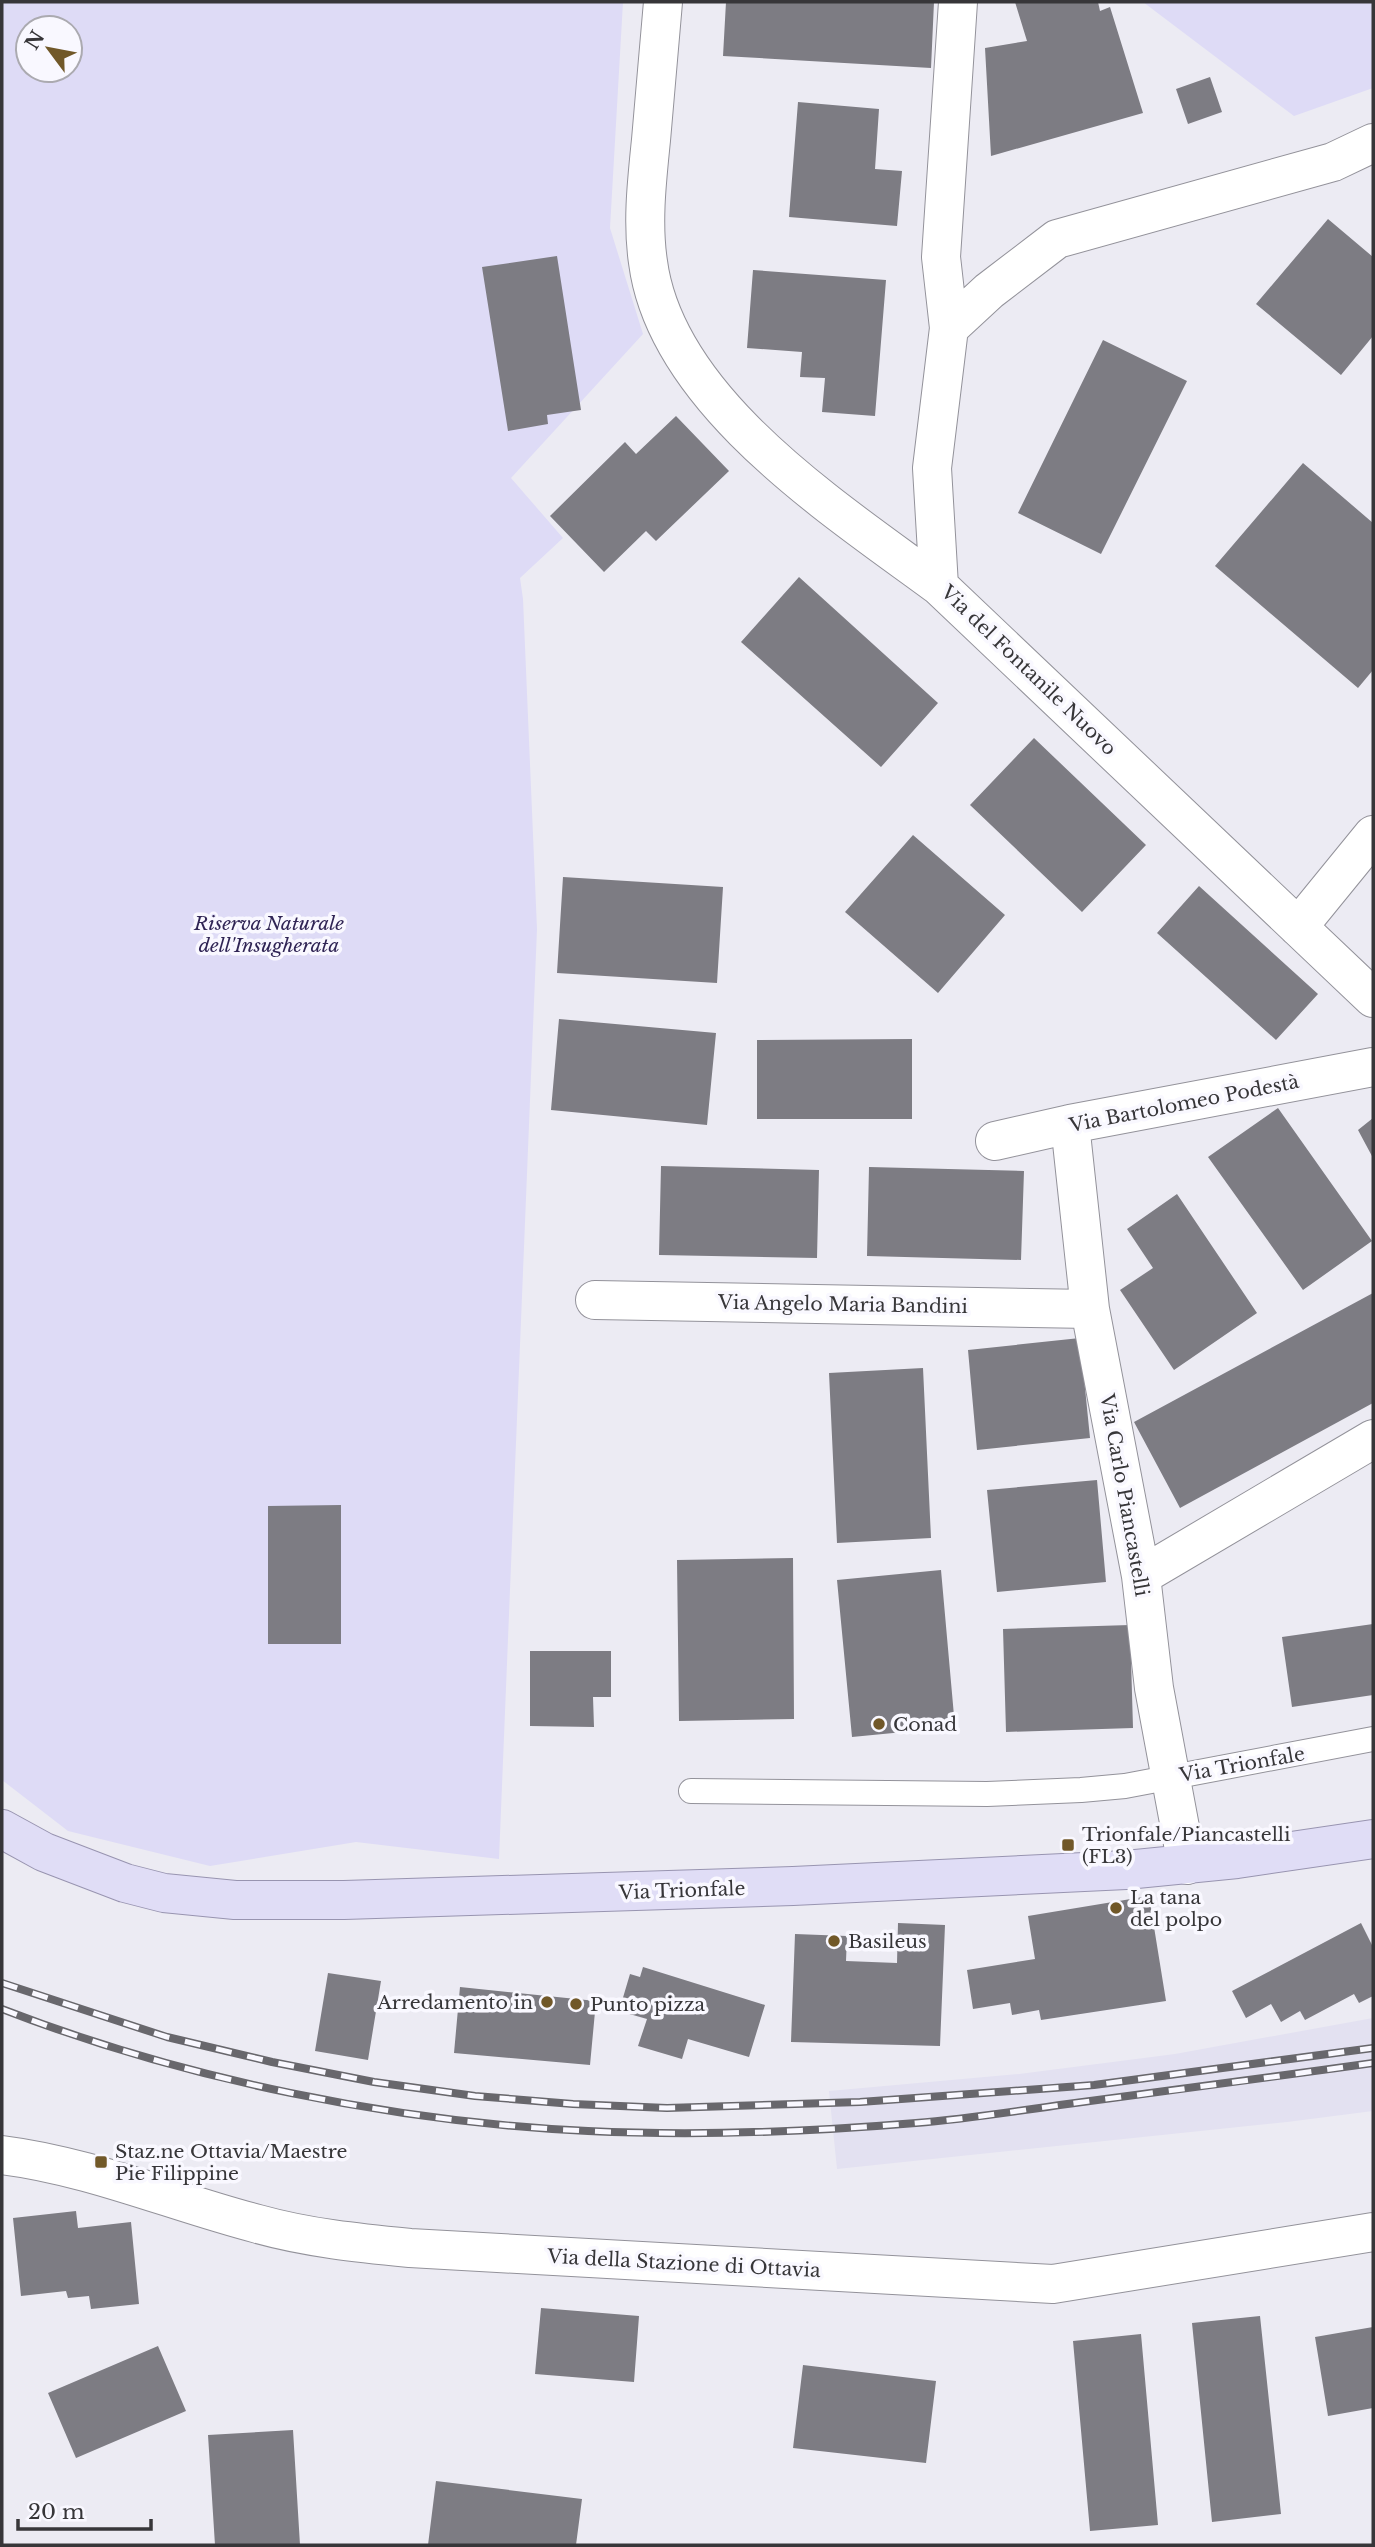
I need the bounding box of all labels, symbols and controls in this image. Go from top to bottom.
north arrow [14,14,84,84]
text: N [21,26,50,54]
street label: Via del Fontanile Nuovo [936,580,1121,760]
park label: Riserva Naturale dell'Insugherata [193,912,344,957]
street label: Via Bartolomeo Podestà [1066,1070,1301,1137]
street label: Via Angelo Maria Bandini [717,1291,969,1318]
street label: Via Carlo Piancastelli [1095,1391,1154,1599]
place label: Conad [893,1713,957,1736]
marker: Conad [871,1716,887,1732]
street label: Via Trionfale [1177,1742,1306,1787]
place label: Trionfale/Piancastelli (FL3) [1082,1823,1291,1868]
marker: Trionfale/Piancastelli (FL3) [1060,1837,1076,1853]
street label: Via Trionfale [617,1877,746,1904]
place label: La tana del polpo [1130,1886,1222,1931]
marker: La tana del polpo [1108,1900,1124,1916]
place label: Basileus [848,1930,927,1953]
marker: Basileus [826,1933,842,1949]
place label: Arredamento in [376,1991,533,2014]
place label: Punto pizza [590,1993,705,2016]
marker: Arredamento in [539,1994,555,2010]
marker: Punto pizza [568,1996,584,2012]
place label: Staz.ne Ottavia/Maestre Pie Filippine [115,2140,347,2185]
marker: Staz.ne Ottavia/Maestre Pie Filippine [93,2154,109,2170]
street label: Via della Stazione di Ottavia [546,2245,822,2282]
scale bar [18,2488,150,2532]
text: 20 m [28,2499,85,2525]

